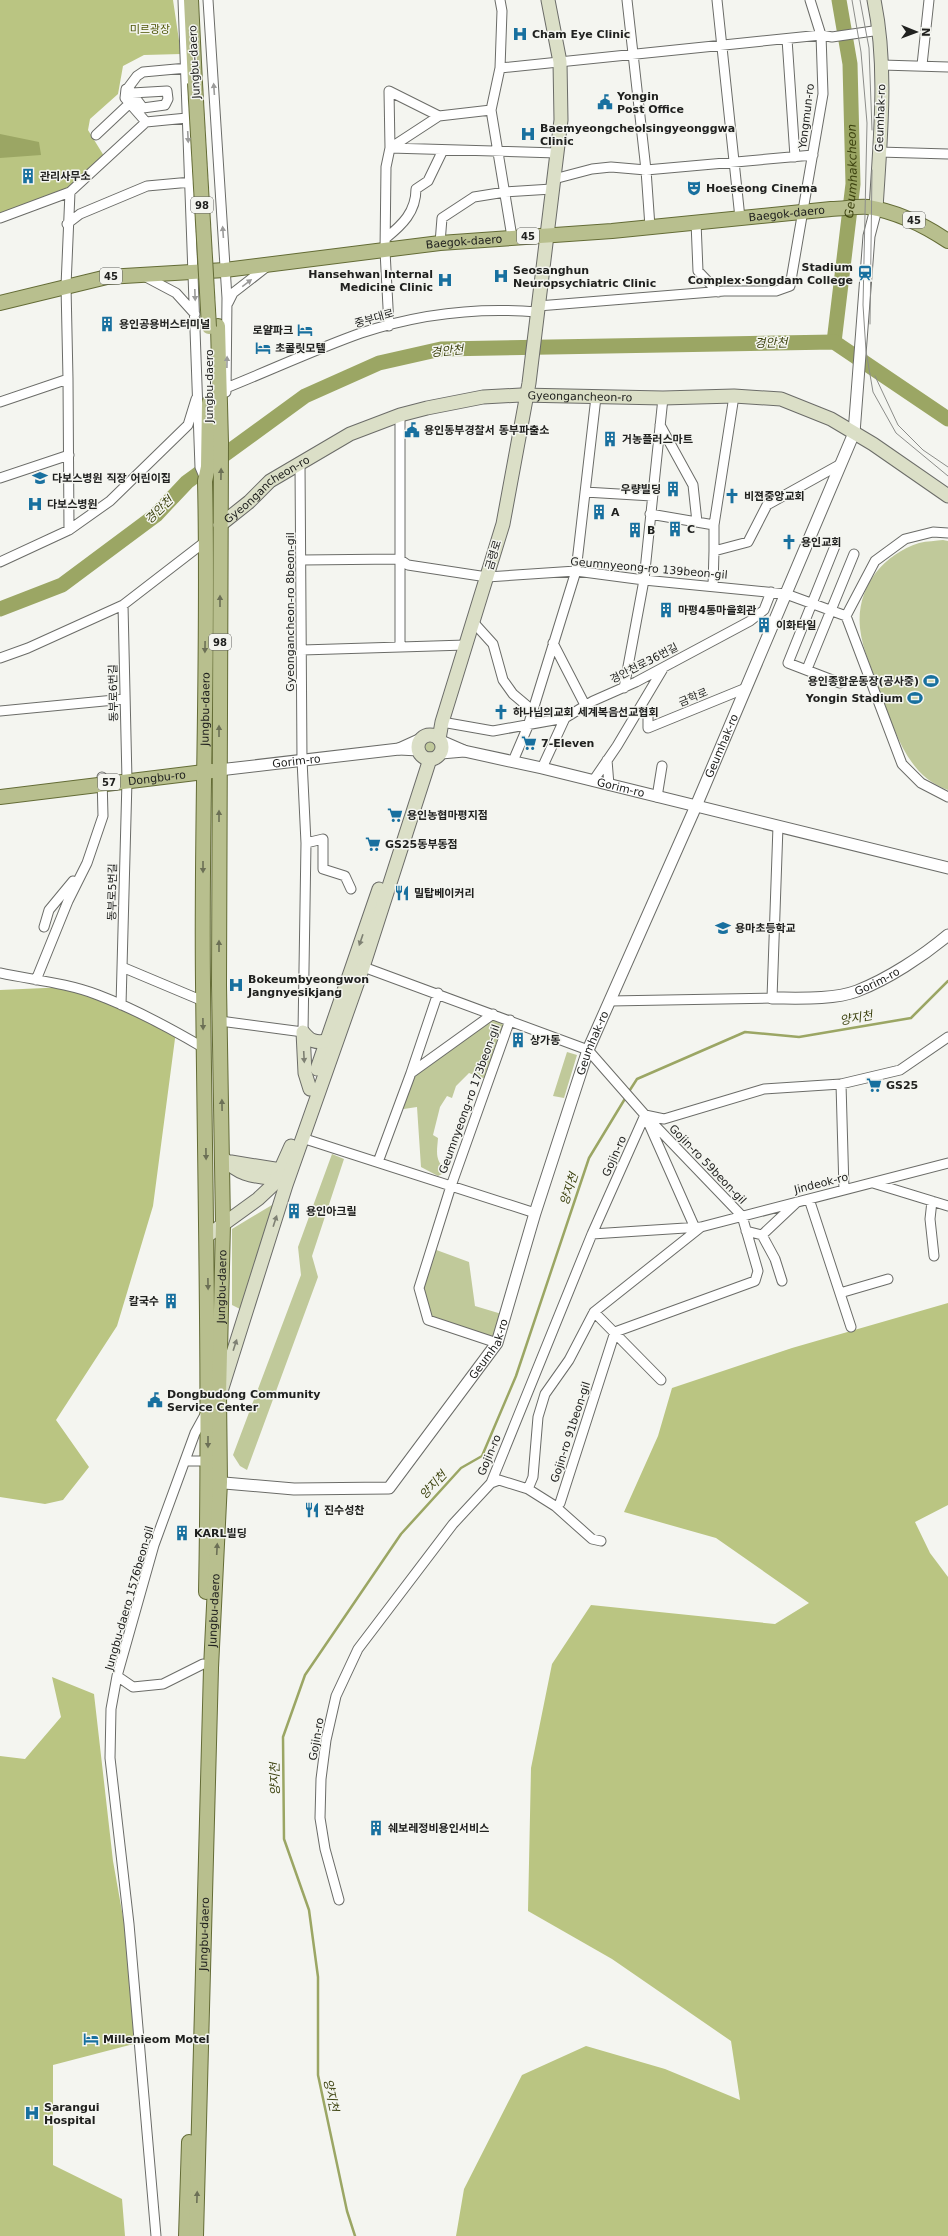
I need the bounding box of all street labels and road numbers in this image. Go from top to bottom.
street label: Jungbu-daero [186,25,203,100]
street label: Yongmun-ro [796,82,817,150]
street label: Geumhak-ro [873,84,888,152]
road number: 98 [191,197,213,213]
street label: Baegok-daero [748,204,826,224]
road number: 45 [903,212,925,228]
road number: 45 [517,228,539,244]
street label: Baegok-daero [425,233,503,252]
road number: 45 [100,268,122,284]
street label: 중부대로 [353,307,395,330]
street label: Jungbu-daero [203,349,216,424]
street label: Gyeongancheon-ro [527,389,633,404]
street label: Gyeongancheon-ro [221,453,312,526]
street label: Gyeongancheon-ro 8beon-gil [284,532,297,692]
street label: 금령로 [483,539,504,572]
street label: Geumnyeong-ro 139beon-gil [570,555,728,582]
road number: 98 [209,634,231,650]
street label: 경안천로36번길 [608,641,680,686]
street label: 동부로6번길 [106,664,121,722]
street label: Jungbu-daero [199,672,213,747]
street label: 금학로 [677,686,710,709]
street label: Geumhak-ro [703,712,741,780]
street label: Gorim-ro [272,752,322,771]
street label: Dongbu-ro [127,768,187,788]
road number: 57 [98,774,120,790]
street label: Gorim-ro [596,776,646,800]
street label: 동부로5번길 [105,863,120,921]
street label: Gorim-ro [853,965,902,998]
street label: Geumhak-ro [574,1009,612,1077]
street label: Geumnyeong-ro 173beon-gil [436,1023,503,1176]
street label: Gojin-ro 59beon-gil [666,1122,749,1207]
street label: Gojin-ro [600,1134,629,1179]
street label: Jindeok-ro [792,1170,850,1197]
street label: Jungbu-daero [215,1249,229,1324]
street label: Geumhak-ro [466,1317,511,1382]
street label: Gojin-ro 91beon-gil [548,1380,593,1484]
street label: Gojin-ro [475,1432,504,1478]
street label: Jungbu-daero 1576beon-gil [102,1524,156,1673]
street label: Jungbu-daero [206,1573,223,1648]
street label: Gojin-ro [306,1716,327,1762]
street label: Jungbu-daero [197,1897,212,1972]

